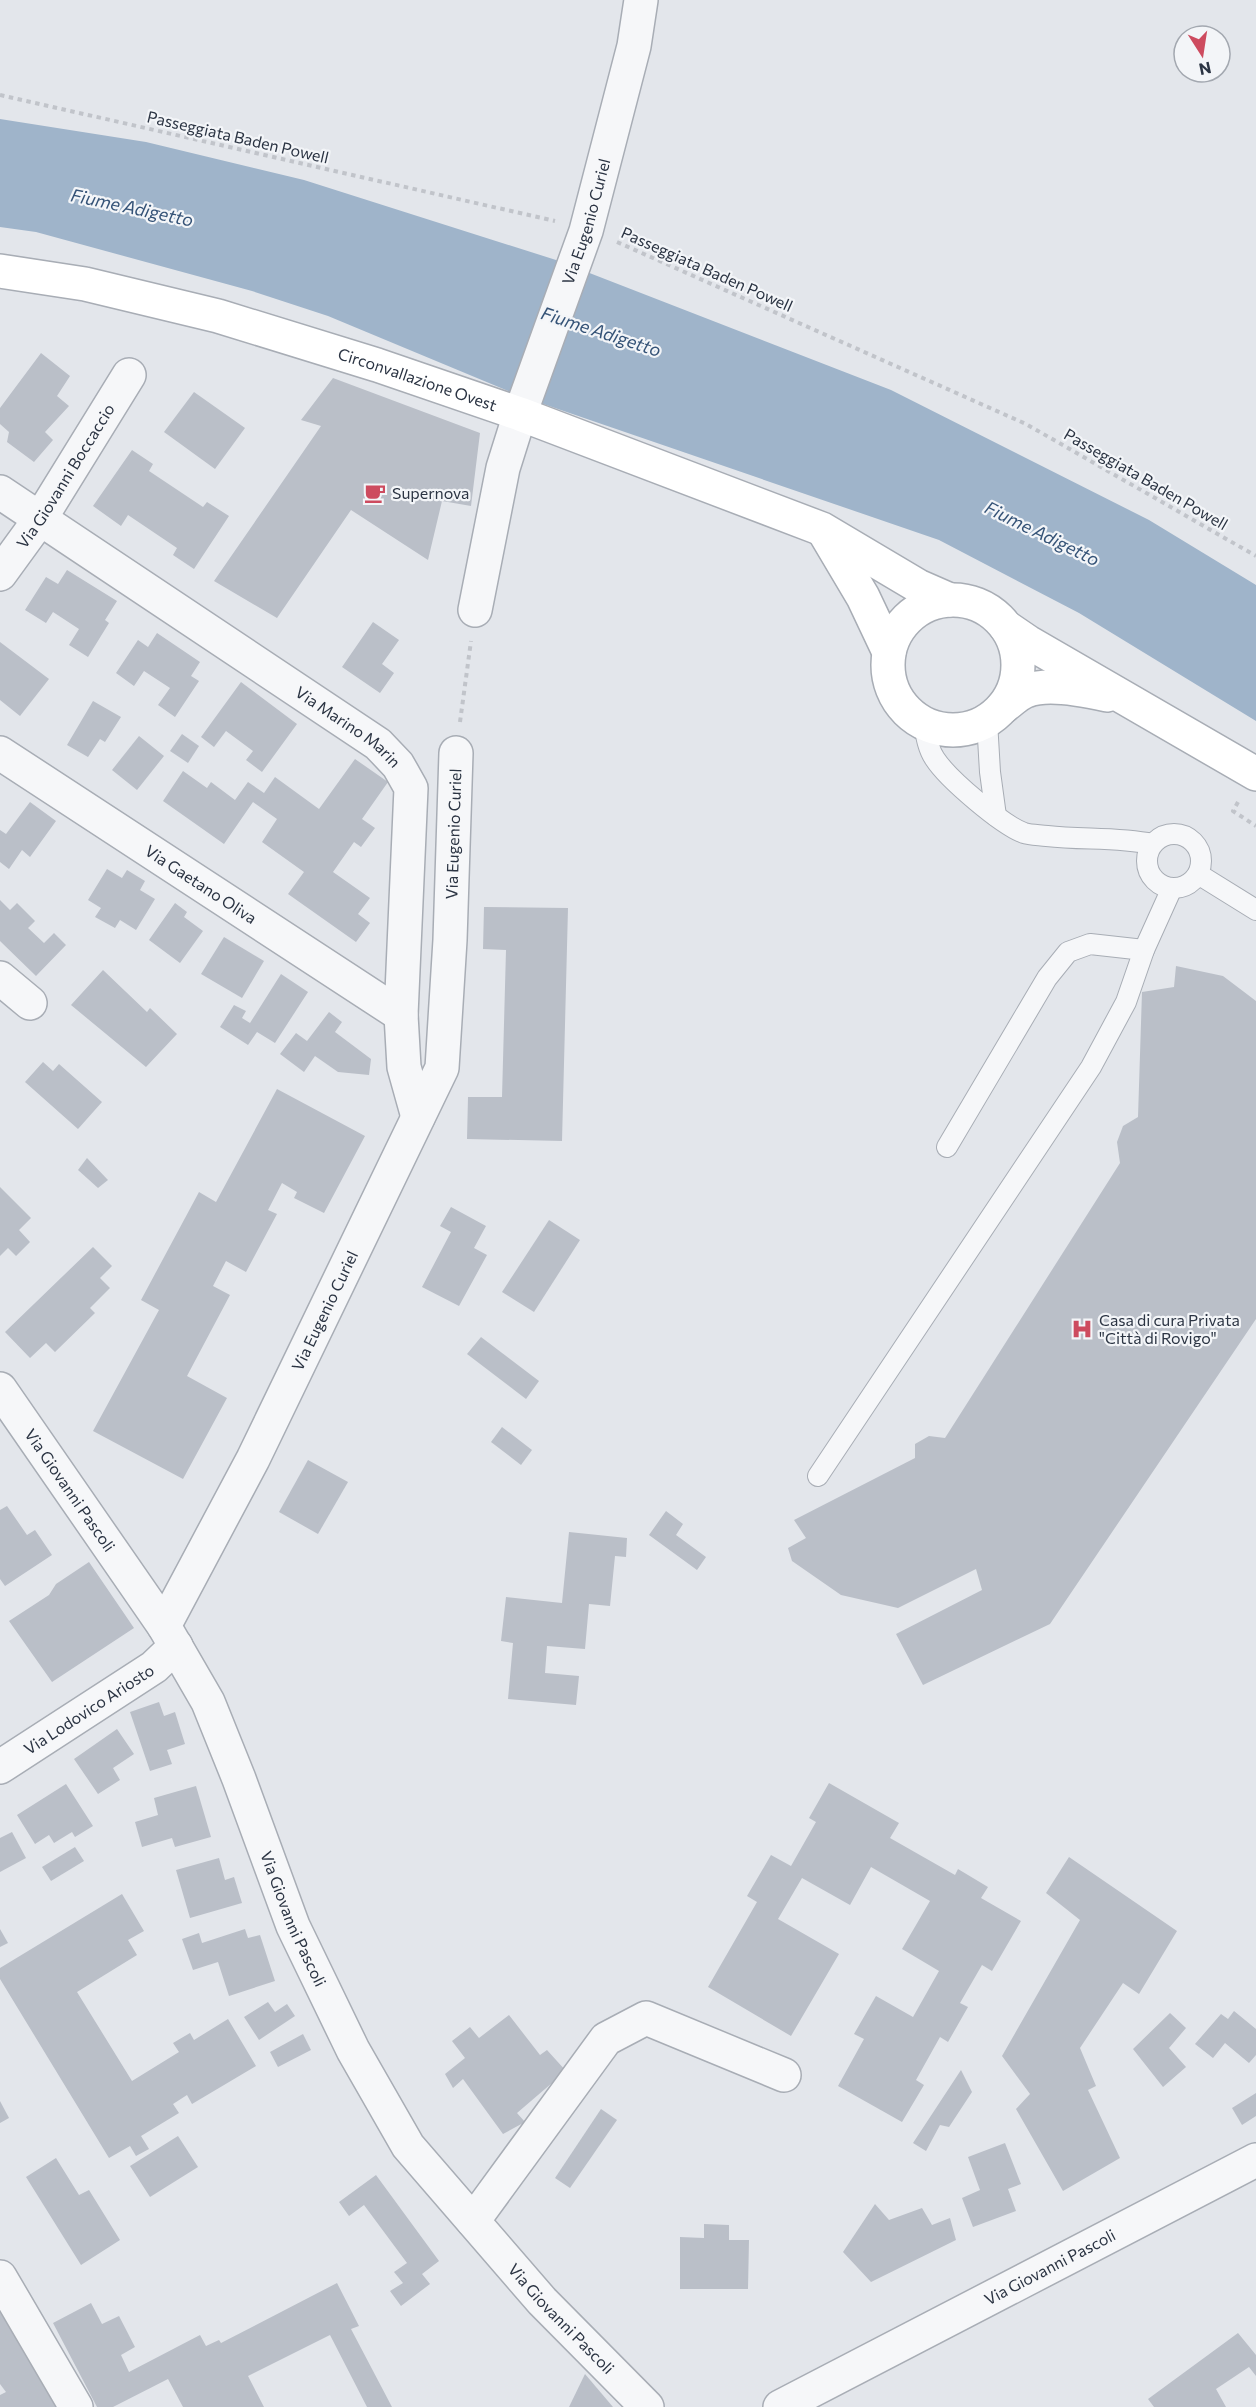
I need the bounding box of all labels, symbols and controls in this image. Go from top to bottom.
north arrow [1172,24,1232,84]
text: N [1197,59,1213,80]
street label: Passeggiata Baden Powell [145,106,331,167]
street label: Via Eugenio Curiel [557,156,613,287]
water label: Fiume Adigetto [69,183,195,231]
street label: Passeggiata Baden Powell [618,222,796,315]
water label: Fiume Adigetto [539,301,664,361]
street label: Circonvallazione Ovest [336,344,500,414]
street label: Via Giovanni Boccaccio [12,400,118,552]
street label: Passeggiata Baden Powell [1061,424,1232,533]
cafe icon: Supernova [363,481,387,505]
place label: Supernova [392,483,469,502]
water label: Fiume Adigetto [982,496,1103,570]
street label: Via Marino Marin [292,682,405,771]
street label: Via Eugenio Curiel [441,768,465,900]
street label: Via Gaetano Oliva [142,840,261,927]
street label: Via Eugenio Curiel [287,1247,361,1373]
place label: Casa di cura Privata "Città di Rovigo" [1099,1310,1240,1347]
hospital icon: Casa di cura Privata "Città di Rovigo" [1070,1317,1094,1341]
street label: Via Giovanni Pascoli [21,1425,119,1555]
street label: Via Lodovico Ariosto [20,1660,157,1758]
street label: Via Giovanni Pascoli [257,1848,331,1989]
street label: Via Giovanni Pascoli [981,2225,1118,2308]
street label: Via Giovanni Pascoli [505,2259,619,2377]

